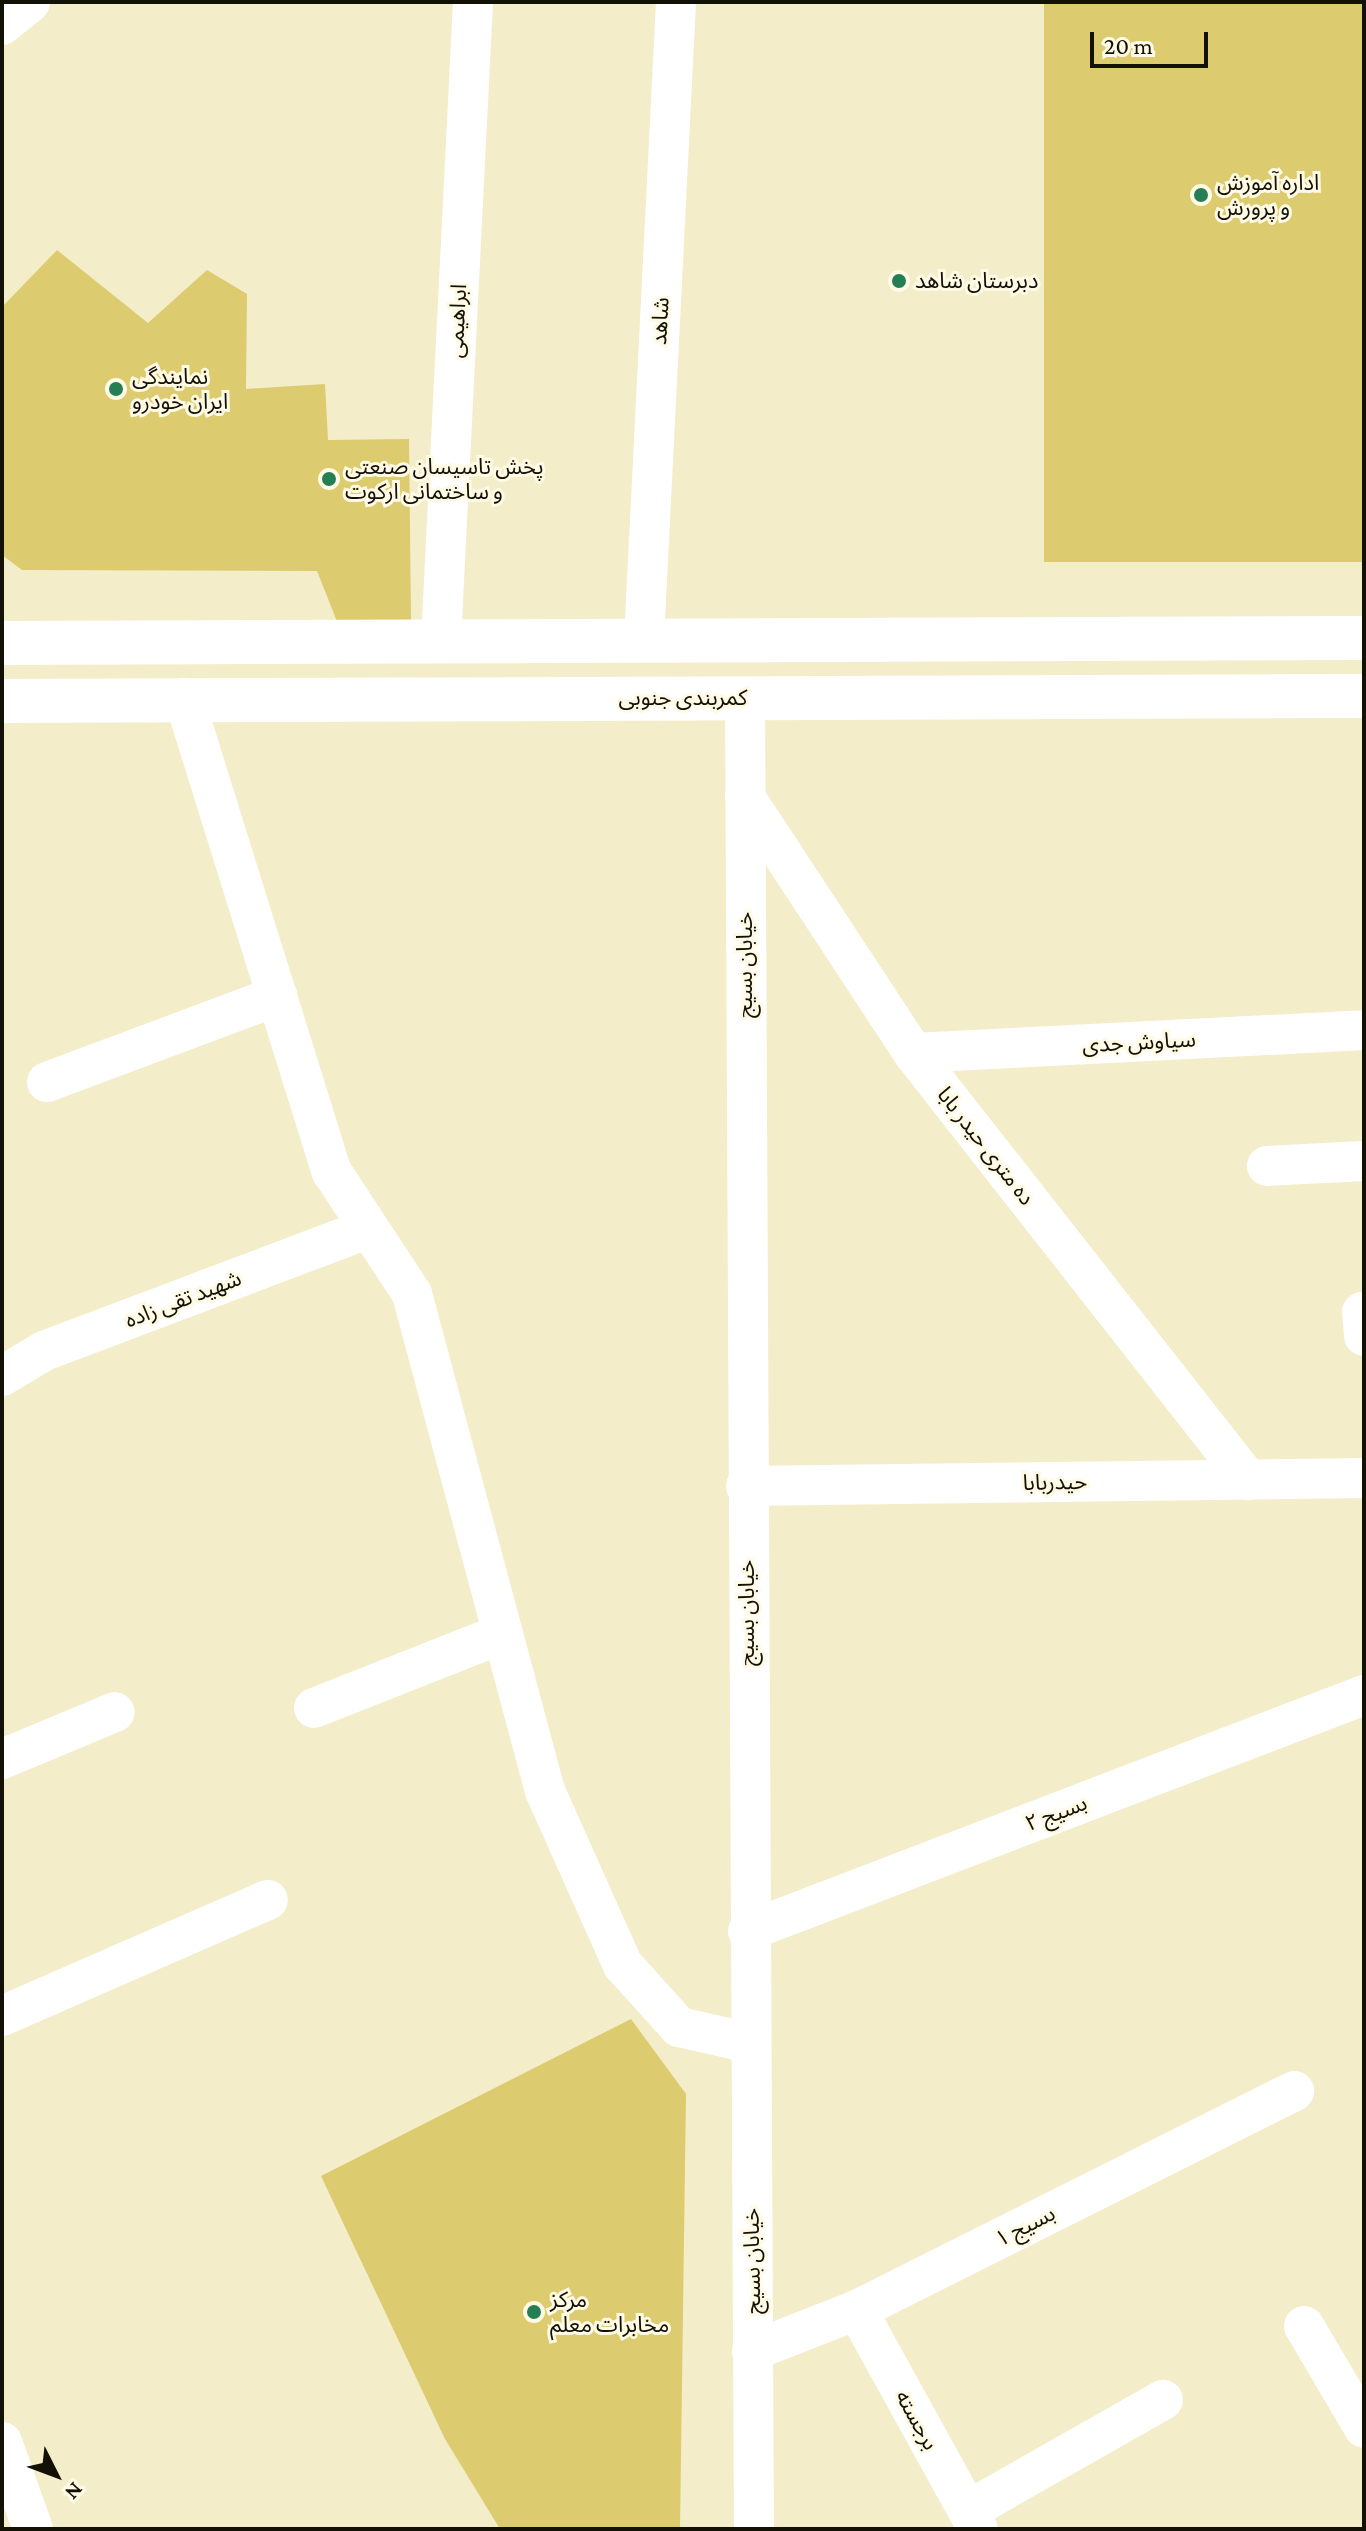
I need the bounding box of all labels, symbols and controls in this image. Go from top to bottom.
scale bar [1094,16,1212,66]
text: 20 m [1104,32,1153,59]
place label: اداره آموزش و پرورش [1217,169,1319,220]
marker: اداره آموزش و پرورش [1192,186,1210,204]
place label: دبرستان شاهد [915,268,1038,294]
marker: دبرستان شاهد [890,272,908,290]
street label: ابراهیمی [442,283,472,359]
street label: شاهد [646,296,674,346]
place label: نمایندگی ایران خودرو [132,363,228,414]
marker: نمایندگی ایران خودرو [107,380,125,398]
place label: پخش تاسیسان صنعتی و ساختمانی ارکوت [345,453,544,504]
marker: پخش تاسیسان صنعتی و ساختمانی ارکوت [320,470,338,488]
street label: کمربندی جنوبی [619,685,747,711]
street label: خیابان بسیج [732,912,758,1018]
street label: سیاوش جدی [1081,1026,1197,1058]
street label: ده متری حیدر بابا [932,1082,1040,1210]
street label: شهید تقی زاده [121,1265,245,1333]
street label: حیدربابا [1022,1468,1088,1496]
street label: خیابان بسیج [734,1560,760,1666]
street label: بسیج ۲ [1021,1789,1091,1837]
street label: بسیج ۱ [991,2200,1059,2252]
street label: خیابان بسیج [738,2208,766,2314]
place label: مرکز مخابرات معلم [550,2286,669,2338]
marker: مرکز مخابرات معلم [525,2303,543,2321]
street label: برجسته [890,2385,944,2455]
north arrow [16,2435,96,2515]
text: N [60,2477,89,2505]

